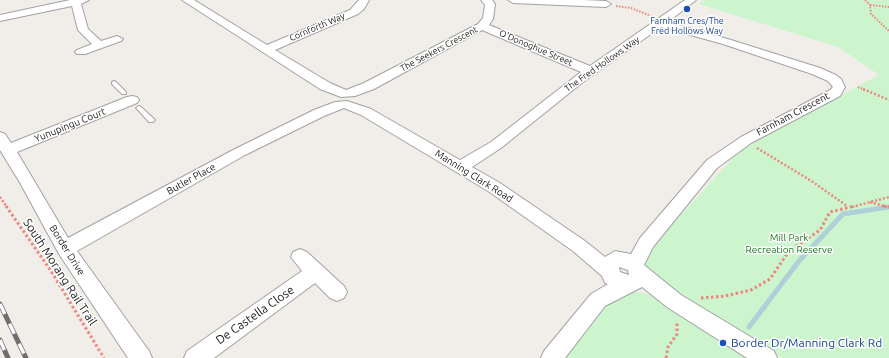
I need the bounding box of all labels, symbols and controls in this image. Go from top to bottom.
marker: Farnham Cres/The Fred Hollows Way [682,4,692,14]
street label: Cornforth Way [288,10,346,44]
place label: Farnham Cres/The Fred Hollows Way [650,16,724,37]
street label: The Seekers Crescent [398,24,480,74]
street label: O'Donoghue Street [498,28,574,68]
street label: The Fred Hollows Way [562,34,642,94]
street label: Farnham Crescent [754,90,832,138]
street label: Yunupingu Court [33,105,107,145]
street label: Manning Clark Road [433,147,515,205]
street label: Butler Place [164,161,218,197]
street label: South Morang Rail Trail [20,216,100,328]
street label: Border Drive [47,223,87,277]
park label: Mill Park Recreation Reserve [745,232,833,256]
street label: De Castella Close [213,283,297,347]
place label: Border Dr/Manning Clark Rd [731,336,882,350]
marker: Border Dr/Manning Clark Rd [718,338,728,348]

